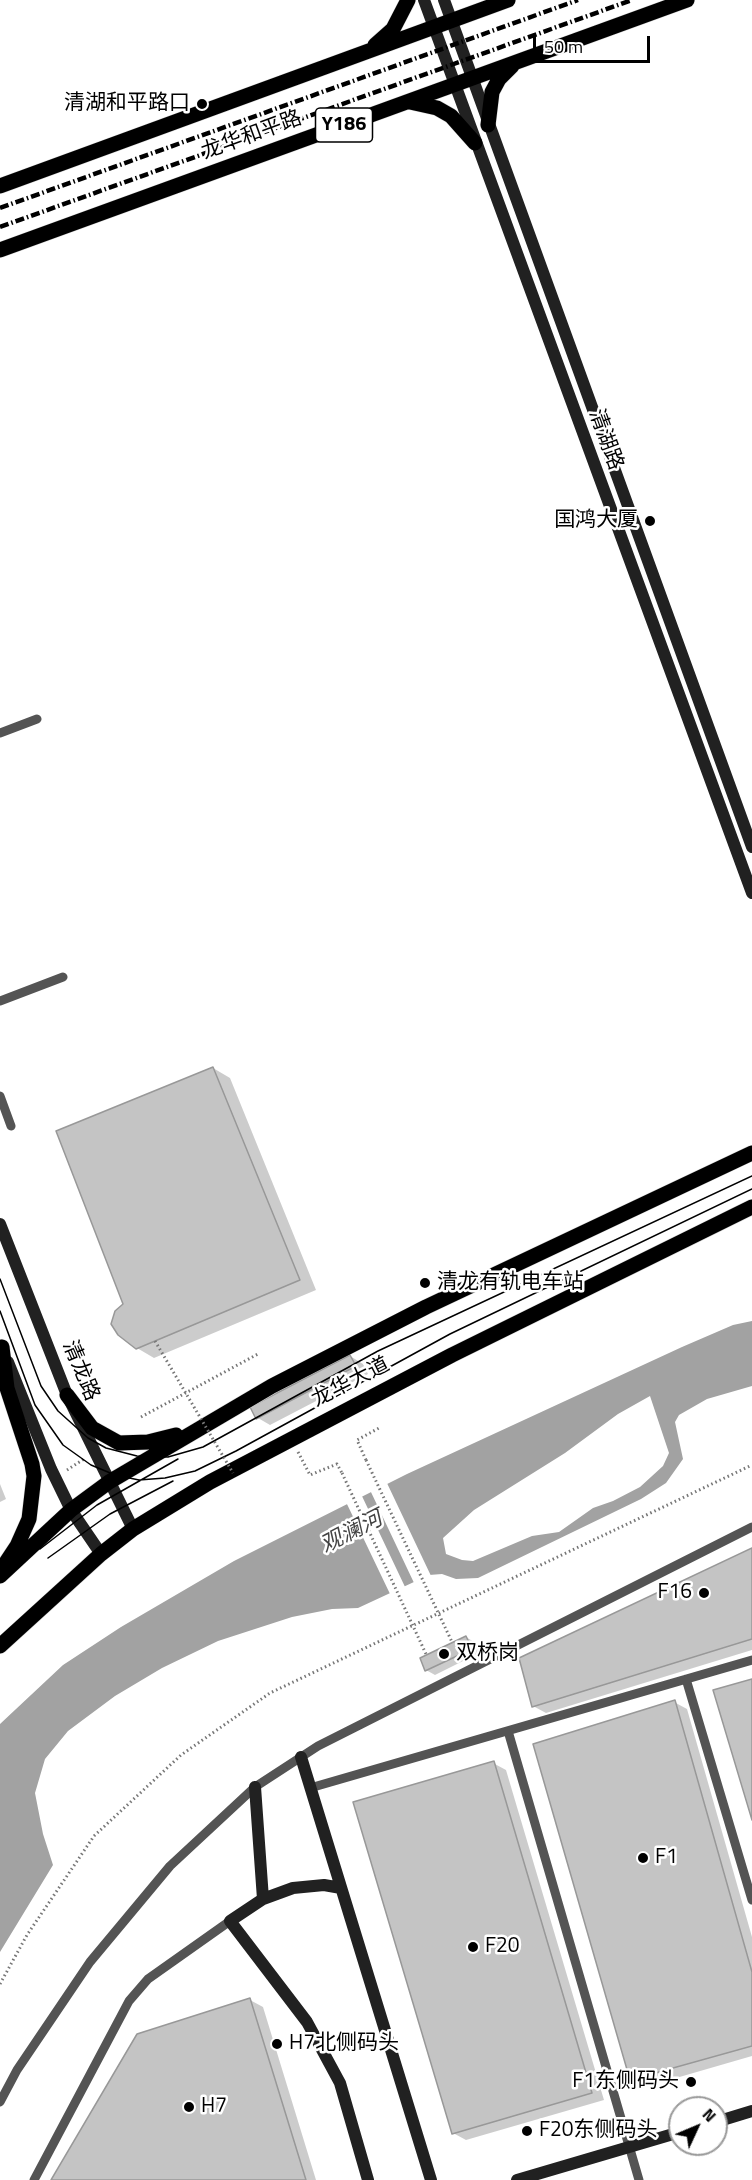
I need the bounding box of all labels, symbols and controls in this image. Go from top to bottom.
scale bar [536,24,653,62]
text: 50 m [544,33,583,60]
place label: 清湖和平路口 [64,91,190,117]
marker: 清湖和平路口 [195,97,209,111]
street label: 龙华和平路 [198,106,306,166]
road number: Y186 [316,108,372,142]
street label: 清湖路 [582,406,628,474]
place label: 国鸿大厦 [554,508,638,534]
marker: 国鸿大厦 [643,514,657,528]
place label: 清龙有轨电车站 [437,1270,584,1296]
marker: 清龙有轨电车站 [418,1276,432,1290]
street label: 清龙路 [56,1337,104,1405]
street label: 龙华大道 [308,1353,394,1413]
water label: 观澜河 [317,1506,387,1560]
place label: F16 [657,1580,692,1606]
marker: F16 [697,1586,711,1600]
place label: 双桥岗 [456,1641,519,1667]
marker: 双桥岗 [437,1647,451,1661]
place label: F1 [655,1845,678,1871]
marker: F1 [636,1851,650,1865]
place label: F20 [485,1934,520,1960]
marker: F20 [466,1940,480,1954]
place label: H7北侧码头 [289,2031,399,2057]
marker: H7北侧码头 [270,2037,284,2051]
place label: F1东侧码头 [572,2069,679,2095]
marker: F1东侧码头 [684,2075,698,2089]
place label: H7 [201,2094,227,2120]
north arrow [668,2096,728,2156]
marker: H7 [182,2100,196,2114]
text: N [697,2103,722,2127]
place label: F20东侧码头 [539,2118,658,2144]
marker: F20东侧码头 [520,2124,534,2138]

